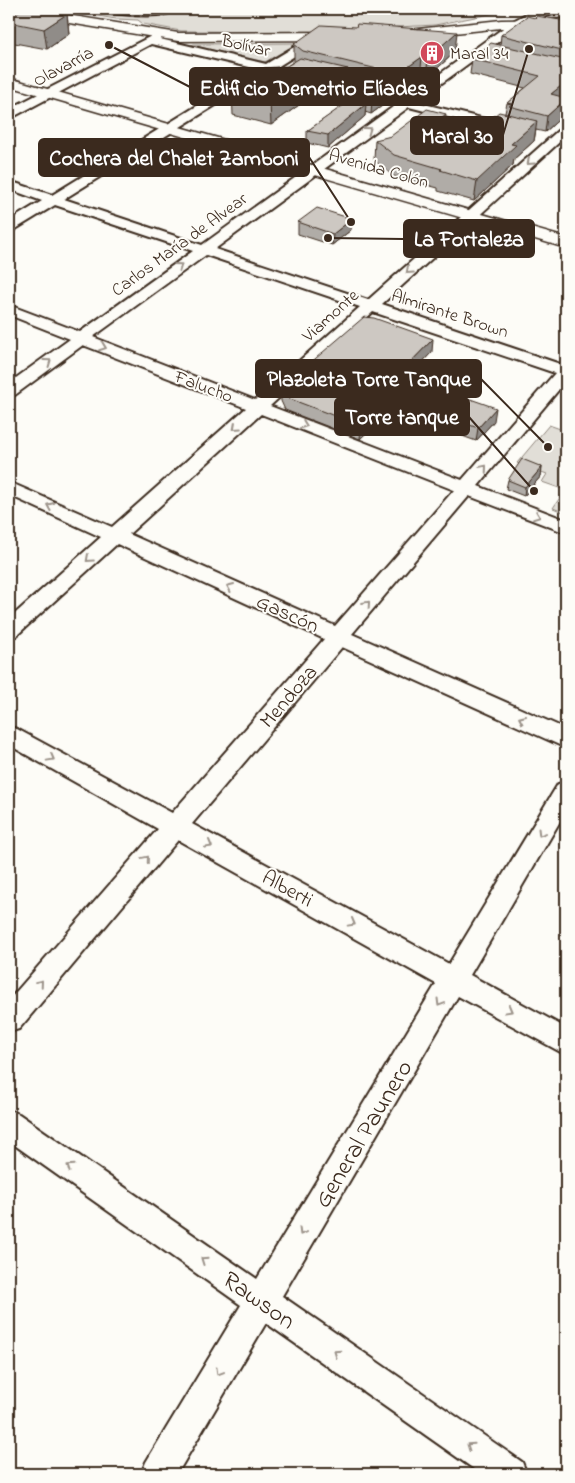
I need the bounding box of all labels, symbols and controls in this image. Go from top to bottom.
street label: Bolívar [218,28,273,65]
building icon: Maral 34 [419,40,445,66]
street label: Olavarría [29,41,99,95]
place label: Maral 34 [450,42,509,68]
callout: Edificio Demetrio Elíades [190,68,439,105]
text: Edificio Demetrio Elíades [200,74,428,106]
callout: Maral 30 [411,117,503,154]
text: Maral 30 [421,122,493,154]
one-way arrow [362,127,372,136]
callout: Cochera del Chalet Zamboni [39,139,309,176]
street label: Avenida Colón [325,143,432,197]
text: Cochera del Chalet Zamboni [49,144,299,176]
one-way arrow [526,156,535,165]
street label: Carlos María de Alvear [107,187,254,304]
callout: La Fortaleza [404,220,534,257]
text: La Fortaleza [414,225,524,257]
one-way arrow [174,263,183,272]
one-way arrow [406,265,415,274]
street label: Viamonte [296,283,366,350]
street label: Almirante Brown [387,284,511,346]
one-way arrow [98,340,107,351]
one-way arrow [42,359,52,368]
callout: Plazoleta Torre Tanque [256,360,481,397]
street label: Falucho [169,365,236,411]
text: Plazoleta Torre Tanque [267,365,472,397]
callout: Torre tanque [335,398,469,435]
text: Torre tanque [345,403,460,435]
one-way arrow [299,419,307,429]
one-way arrow [233,421,242,430]
one-way arrow [478,464,487,473]
one-way arrow [46,502,55,513]
one-way arrow [532,510,540,520]
one-way arrow [86,553,95,562]
one-way arrow [226,582,235,593]
street label: Gascón [251,588,323,642]
one-way arrow [361,601,370,610]
street label: Mendoza [253,659,326,736]
one-way arrow [518,714,527,725]
one-way arrow [46,752,55,762]
one-way arrow [538,828,548,837]
one-way arrow [204,839,213,849]
one-way arrow [140,856,149,865]
street label: Alberti [256,863,318,916]
one-way arrow [347,917,356,927]
one-way arrow [35,980,43,989]
one-way arrow [436,997,446,1006]
one-way arrow [504,1003,513,1013]
street label: General Paunero [306,1054,423,1215]
one-way arrow [67,1164,76,1173]
one-way arrow [299,1227,309,1236]
one-way arrow [200,1257,210,1266]
street label: Rawson [214,1263,302,1340]
one-way arrow [333,1350,343,1359]
one-way arrow [215,1366,225,1375]
one-way arrow [466,1443,476,1452]

